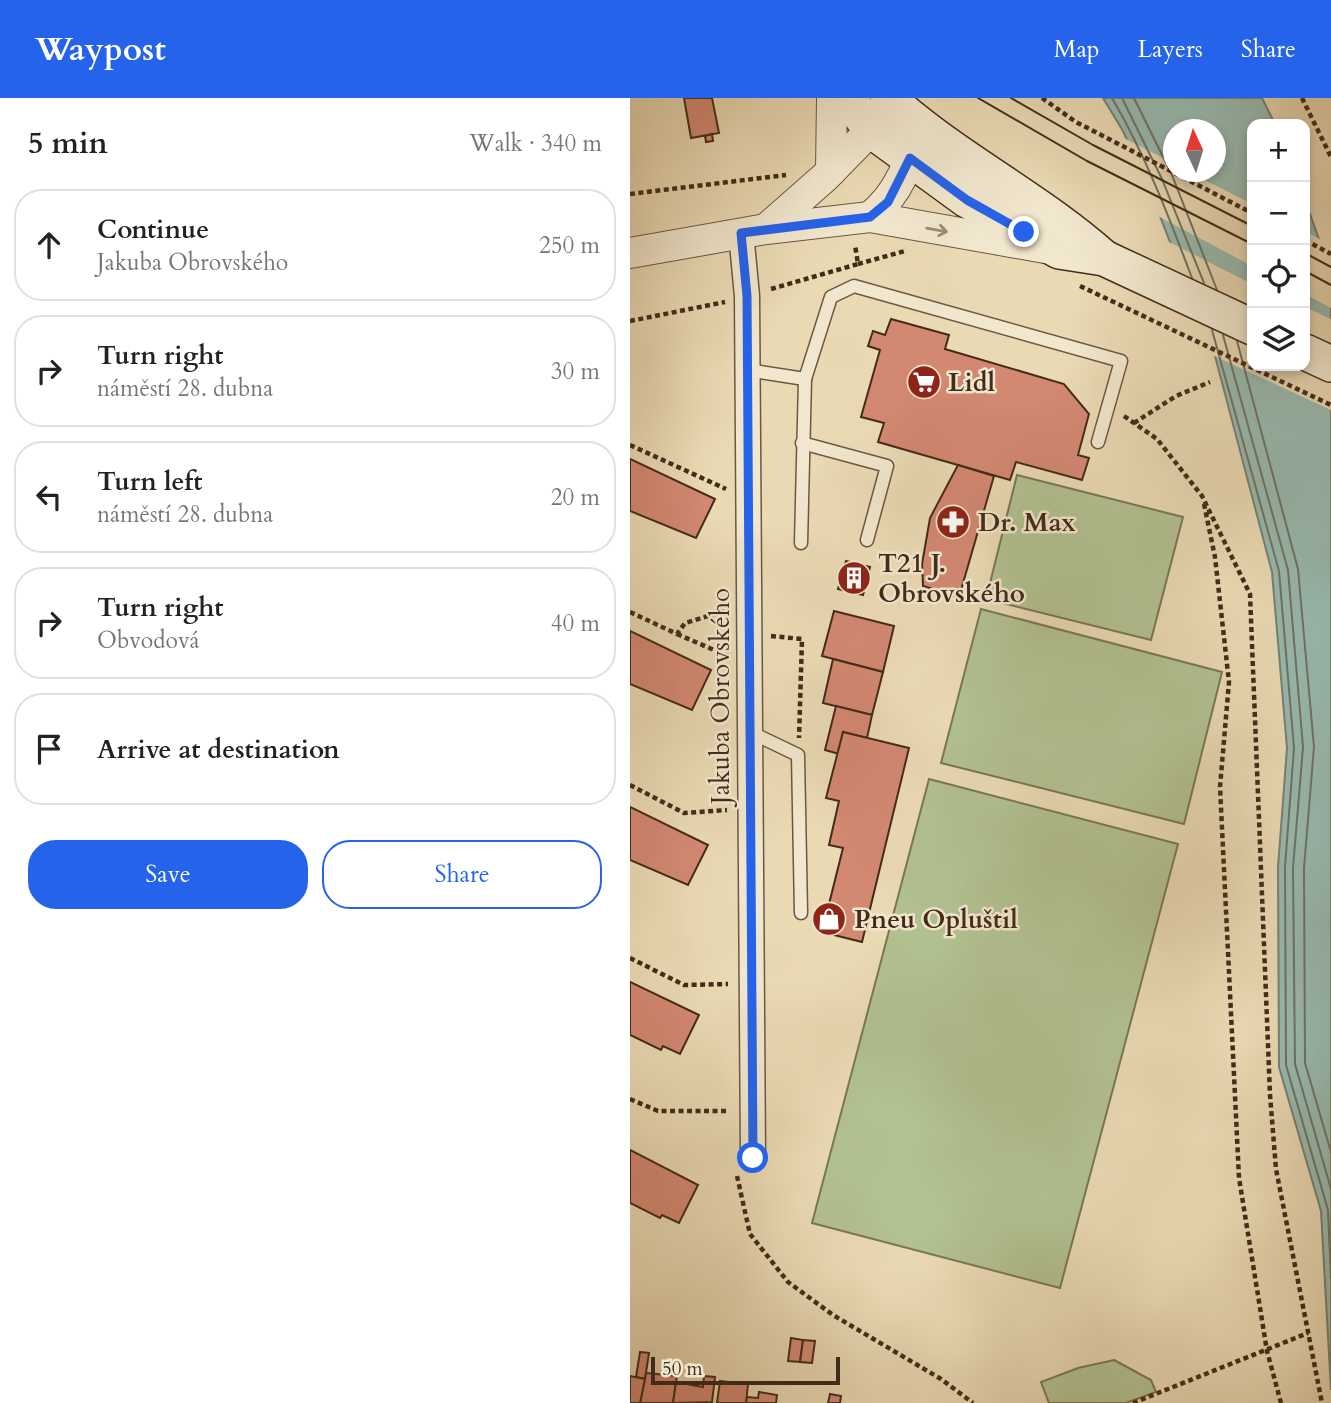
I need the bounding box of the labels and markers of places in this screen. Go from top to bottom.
supermarket icon: Lidl [905,363,943,401]
place label: Lidl [948,365,996,400]
pharmacy icon: Dr. Max [934,503,972,541]
place label: Dr. Max [978,505,1076,540]
place label: T21 J. Obrovského [878,546,1025,611]
building icon: T21 J. Obrovského [835,559,873,597]
shop icon: Pneu Opluštil [810,900,848,938]
place label: Pneu Opluštil [854,902,1018,937]

